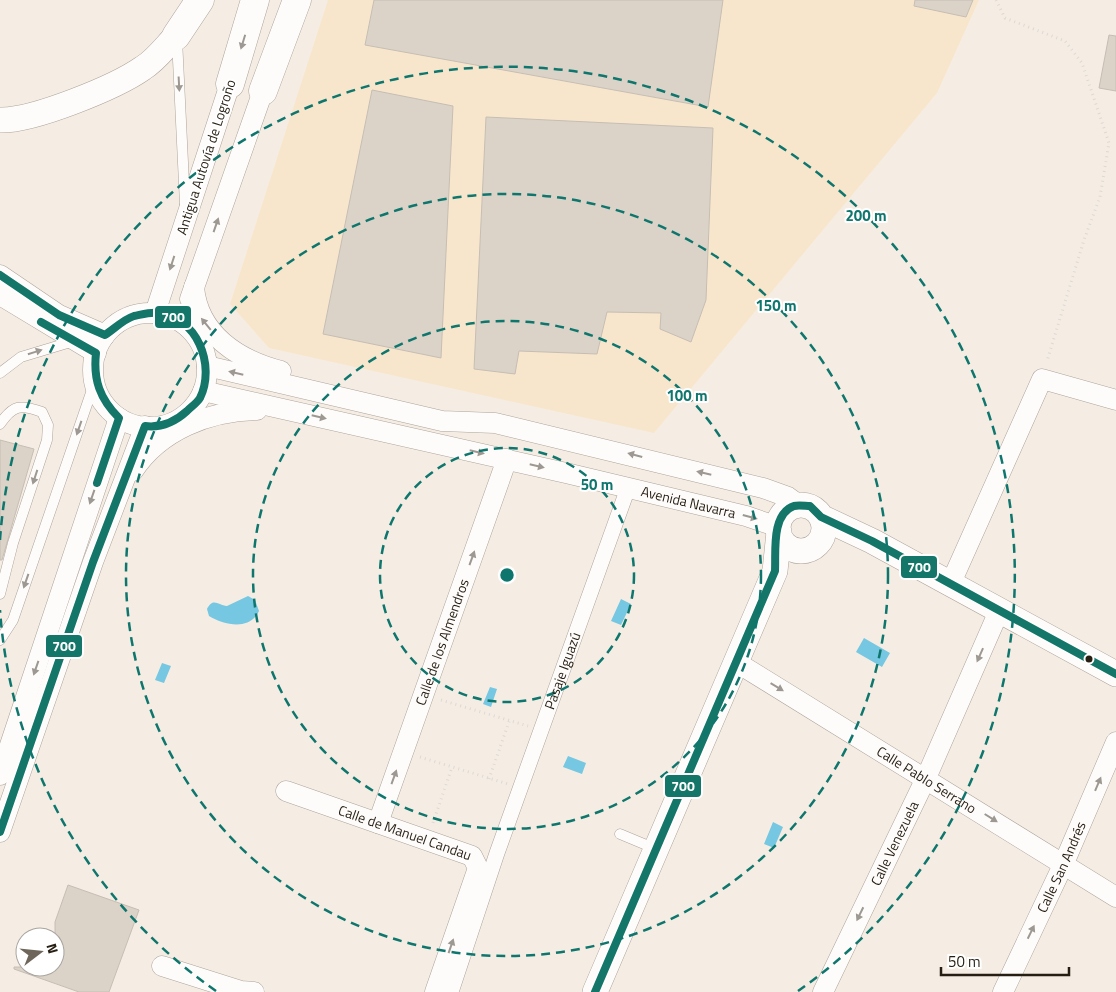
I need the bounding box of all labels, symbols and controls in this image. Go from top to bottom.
one-way arrow [238,34,246,49]
street label: Antigua Autovía de Logroño [170,76,241,237]
one-way arrow [175,77,183,93]
text: 200 m [845,204,887,227]
one-way arrow [213,217,220,232]
one-way arrow [167,256,175,271]
text: 150 m [755,294,797,317]
line badge: 700 [154,305,192,329]
text: 700 [161,306,185,327]
one-way arrow [201,318,212,331]
one-way arrow [28,348,43,356]
one-way arrow [229,369,244,377]
text: 100 m [666,384,708,407]
one-way arrow [311,413,326,421]
one-way arrow [75,420,82,435]
one-way arrow [470,448,485,456]
one-way arrow [627,451,642,459]
one-way arrow [529,462,544,470]
one-way arrow [696,469,711,477]
one-way arrow [30,470,38,485]
text: 50 m [581,473,613,496]
street label: Avenida Navarra [639,480,738,523]
one-way arrow [88,489,95,504]
one-way arrow [743,513,758,521]
one-way arrow [469,551,476,566]
line badge: 700 [900,555,938,579]
text: 700 [907,556,931,577]
centre of rings [498,566,516,584]
one-way arrow [22,574,30,589]
street label: Calle de los Almendros [410,576,474,708]
street label: Pasaje Iguazú [538,629,585,712]
line badge: 700 [45,634,83,658]
text: 700 [52,635,76,656]
one-way arrow [975,648,983,662]
unlabelled marker [1084,654,1094,664]
one-way arrow [32,661,40,676]
one-way arrow [771,683,784,692]
street label: Calle Pablo Serrano [873,740,981,818]
one-way arrow [391,770,398,785]
line badge: 700 [664,774,702,798]
text: 700 [671,775,695,796]
one-way arrow [1095,777,1103,791]
street label: Calle Venezuela [865,797,923,889]
street label: Calle de Manuel Candau [336,799,475,865]
one-way arrow [984,813,997,822]
street label: Calle San Andrés [1031,818,1091,916]
one-way arrow [856,907,864,921]
one-way arrow [1027,925,1035,939]
north arrow [15,927,65,977]
one-way arrow [447,938,455,953]
text: N [42,941,64,956]
scale bar [941,944,1068,976]
text: 50 m [948,950,981,973]

